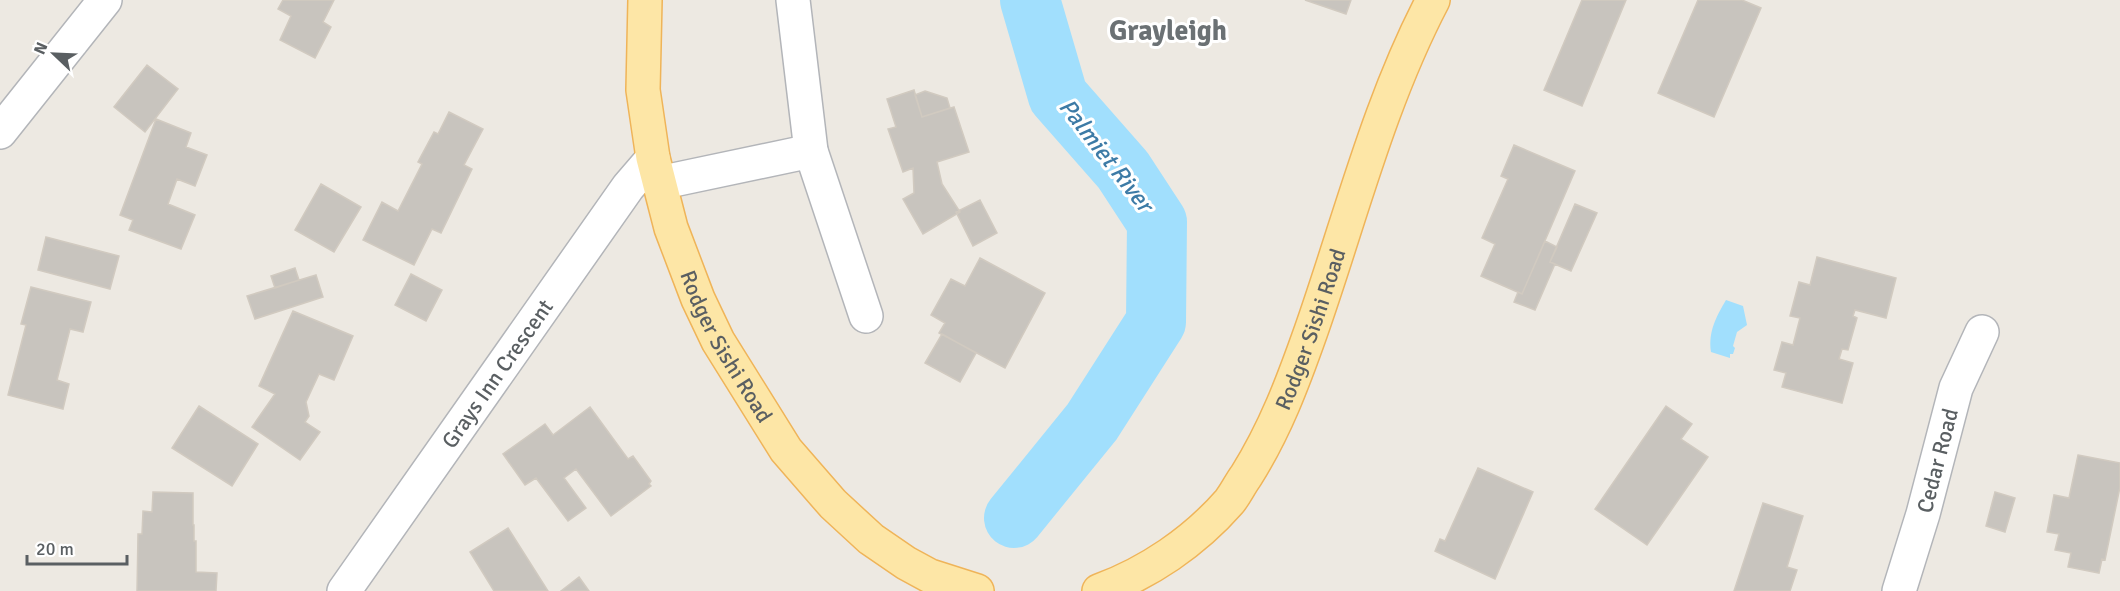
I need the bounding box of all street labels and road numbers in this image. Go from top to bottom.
street label: Rodger Sishi Road [1269,245,1351,414]
street label: Rodger Sishi Road [675,266,779,427]
street label: Grays Inn Crescent [435,293,559,453]
street label: Cedar Road [1910,405,1964,516]

